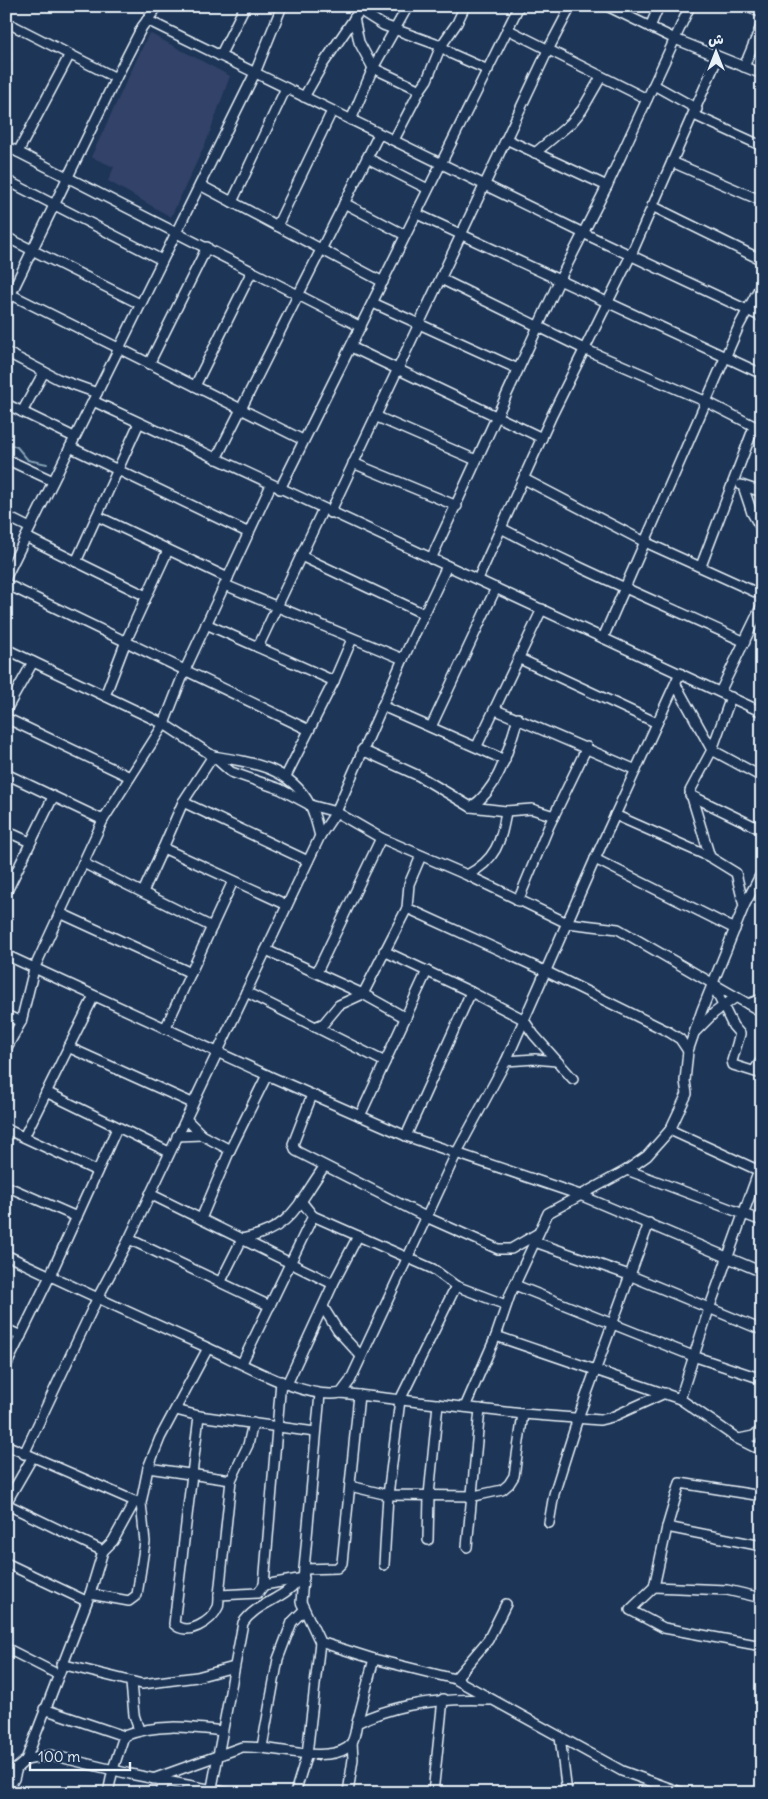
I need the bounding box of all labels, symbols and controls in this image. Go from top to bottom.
north arrow [690,28,740,78]
text: ش [708,30,724,48]
scale bar [30,1739,130,1771]
text: 100 m [38,1747,80,1766]

